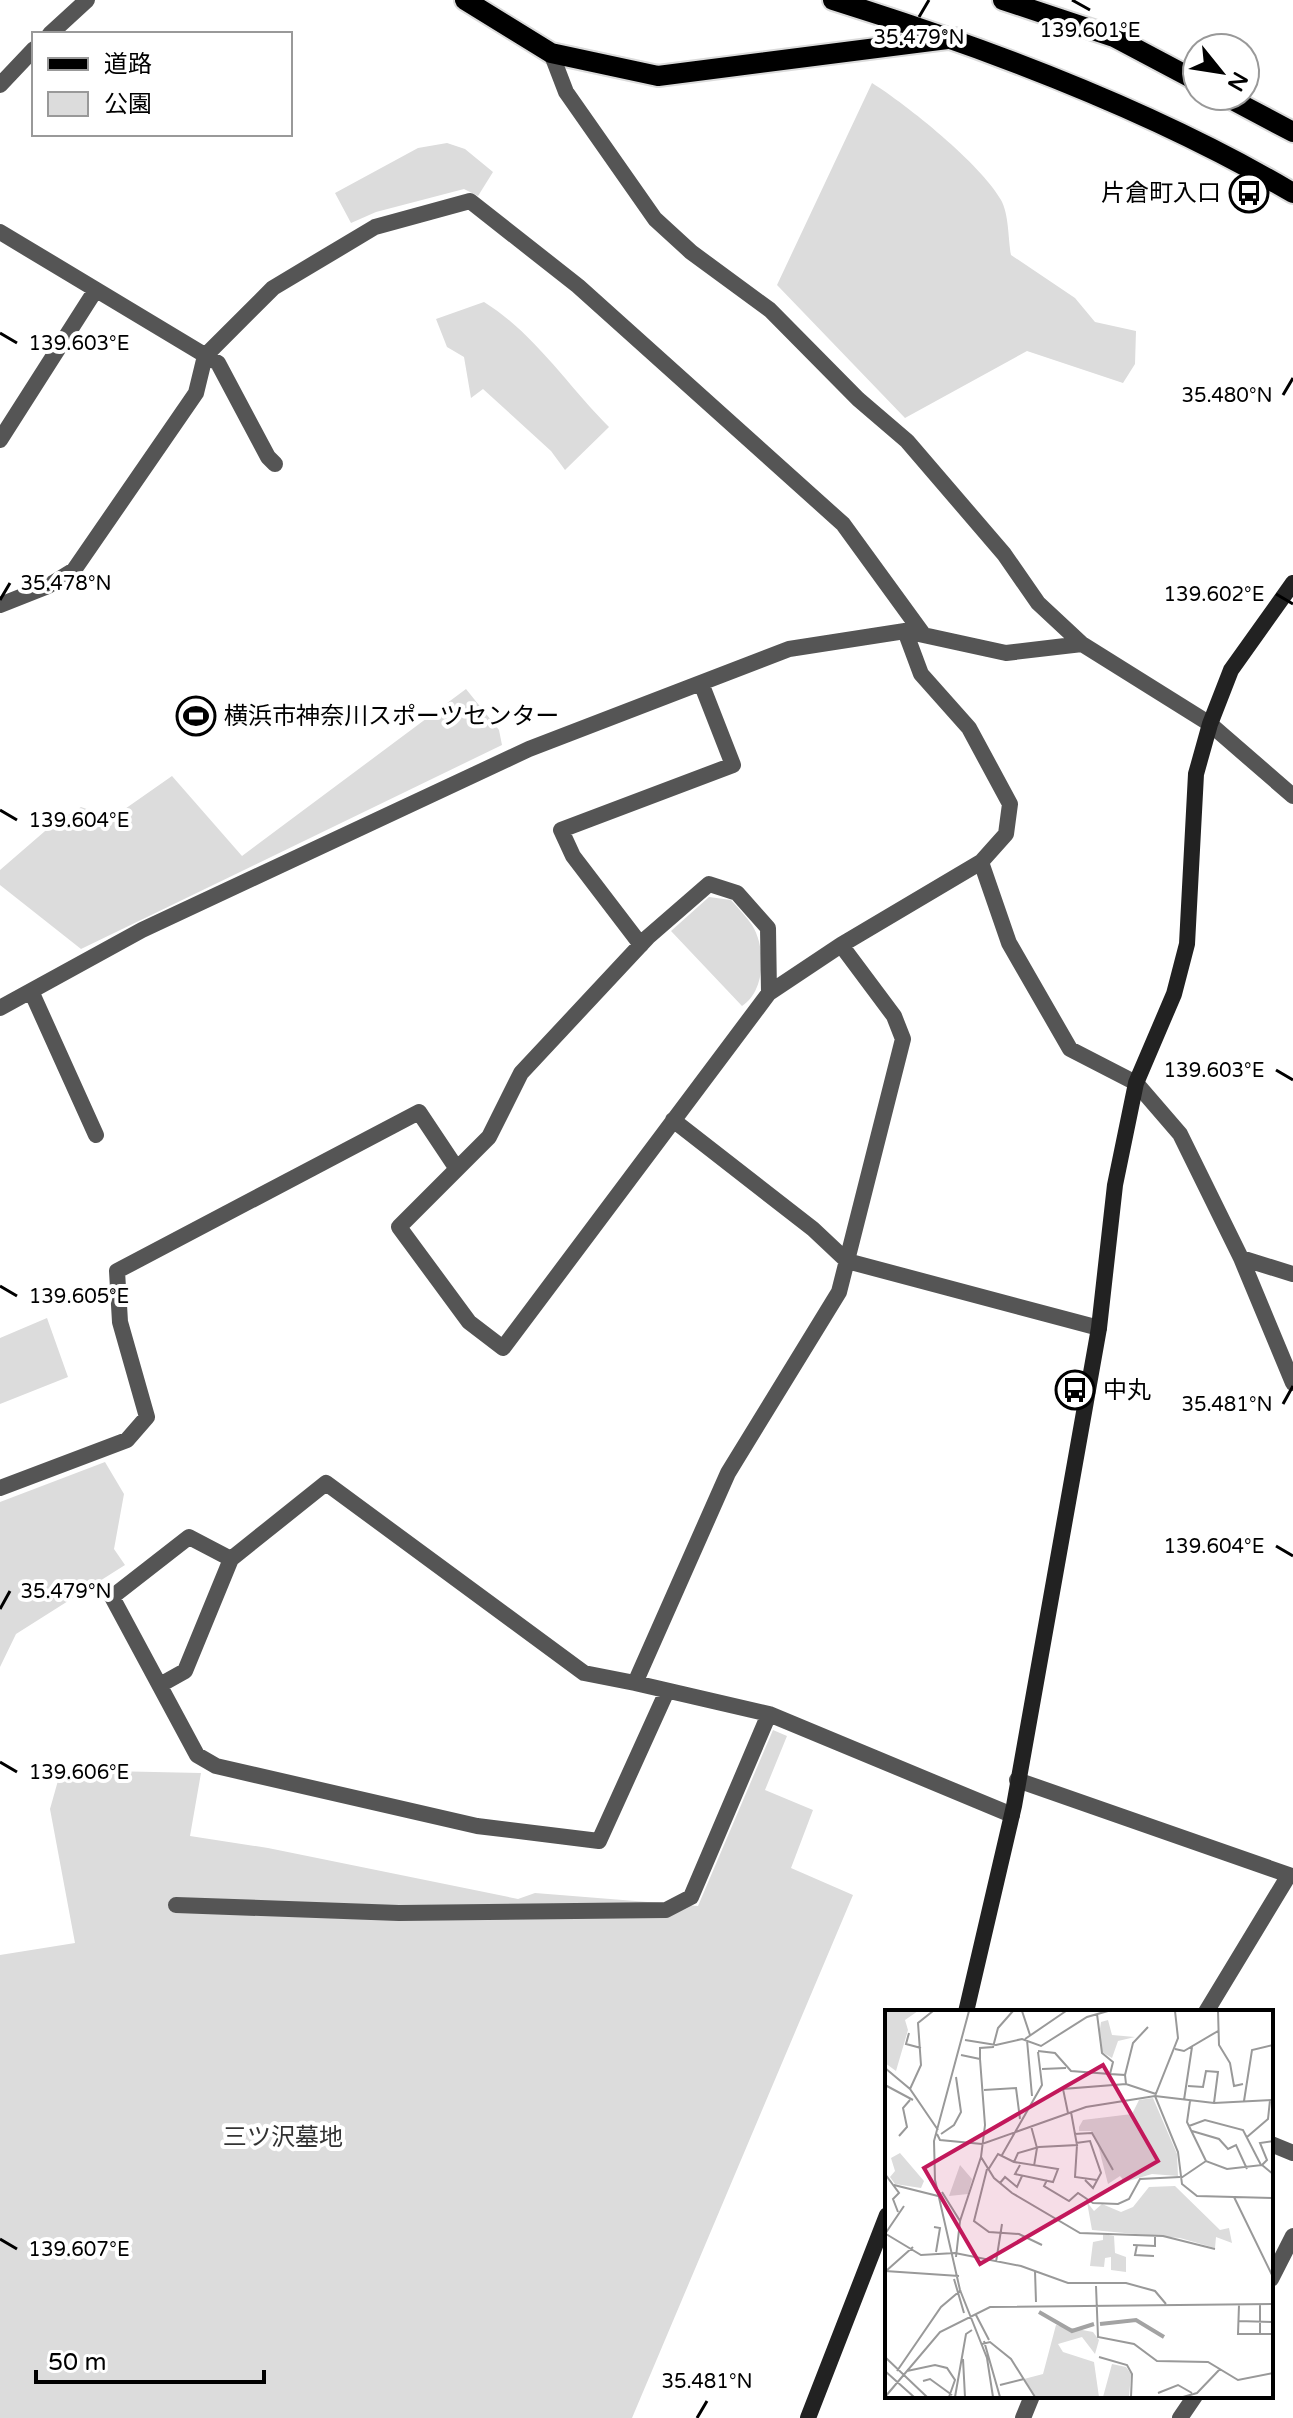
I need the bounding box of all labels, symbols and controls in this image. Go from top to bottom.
text: 139.601°E [1040,19,1140,43]
text: 35.479°N [873,26,965,50]
legend [32,32,292,136]
north arrow [1181,32,1261,112]
text: 道路 [104,50,152,79]
text: N [1222,67,1253,96]
text: 公園 [104,90,152,119]
bus stop icon: 片倉町入口 [1228,172,1270,214]
place label: 片倉町入口 [1101,179,1221,208]
text: 139.603°E [29,332,129,356]
text: 35.480°N [1181,384,1273,408]
text: 35.478°N [20,572,112,596]
text: 139.602°E [1164,583,1264,607]
sports icon: 横浜市神奈川スポーツセンター [175,695,217,737]
place label: 横浜市神奈川スポーツセンター [224,702,560,731]
text: 139.604°E [29,809,129,833]
text: 139.603°E [1164,1059,1264,1083]
text: 139.605°E [29,1285,129,1309]
bus stop icon: 中丸 [1054,1369,1096,1411]
place label: 中丸 [1103,1376,1151,1405]
text: 35.481°N [1181,1393,1273,1417]
text: 139.604°E [1164,1535,1264,1559]
text: 35.479°N [20,1580,112,1604]
text: 139.606°E [29,1761,129,1785]
inset map [885,2010,1273,2398]
park label: 三ツ沢墓地 [223,2123,343,2152]
text: 139.607°E [28,2238,130,2262]
scale bar [36,2334,264,2384]
text: 50 m [48,2348,106,2377]
text: 35.481°N [661,2370,753,2394]

